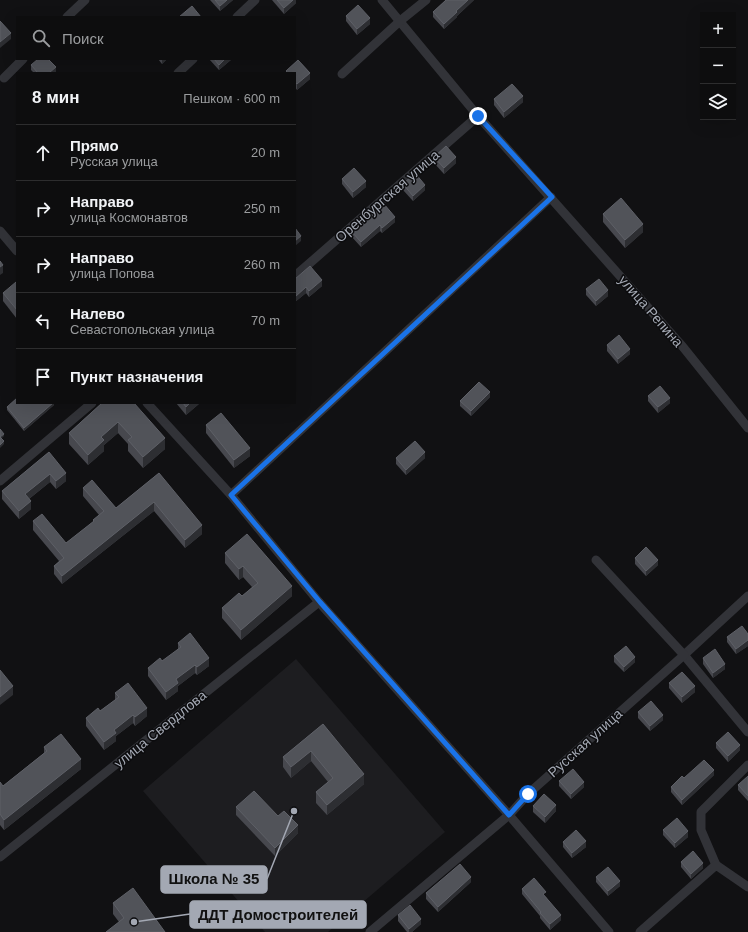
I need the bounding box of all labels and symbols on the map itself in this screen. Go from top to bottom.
route end [469,107,487,125]
street label: Оренбургская улица [332,146,442,246]
street label: улица Репина [616,272,687,350]
street label: улица Свердлова [111,687,210,771]
street label: Русская улица [545,705,626,781]
route start [519,785,537,803]
callout: Школа № 35 [161,866,267,893]
text: Школа № 35 [169,870,259,887]
callout: ДДТ Домостроителей [190,901,366,928]
text: ДДТ Домостроителей [198,906,358,923]

